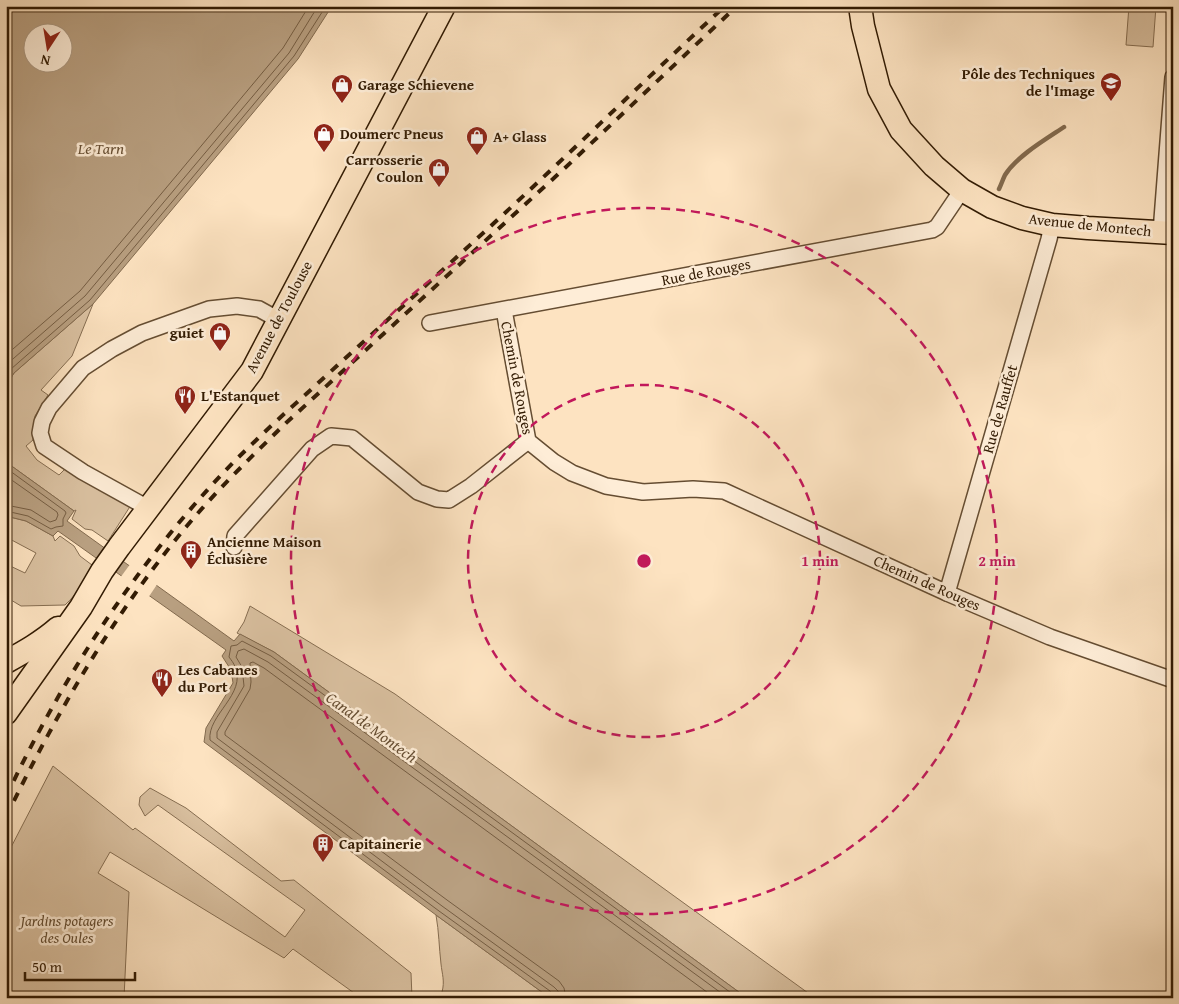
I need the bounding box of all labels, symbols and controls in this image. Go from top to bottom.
north arrow [22,22,72,72]
text: N [38,50,52,71]
place label: Pôle des Techniques de l'Image [962,63,1095,101]
school or university icon: Pôle des Techniques de l'Image [1099,71,1123,102]
shop icon: Garage Schievene [330,73,354,104]
place label: Garage Schievene [358,74,474,95]
shop icon: Doumerc Pneus [312,122,336,153]
place label: Doumerc Pneus [340,123,443,144]
shop icon: A+ Glass [465,125,489,156]
place label: A+ Glass [493,126,547,147]
water label: Le Tarn [77,136,124,160]
place label: Carrosserie Coulon [346,149,423,187]
shop icon: Carrosserie Coulon [427,157,451,188]
street label: Avenue de Montech [1028,208,1153,241]
street label: Rue de Rouges [660,253,752,290]
street label: Avenue de Toulouse [240,257,317,377]
street label: Chemin de Rouges [496,319,539,436]
shop icon: guiet [208,321,232,352]
place label: guiet [170,322,204,343]
street label: Rue de Rauffet [977,361,1022,456]
restaurant icon: L'Estanquet [173,384,197,415]
place label: L'Estanquet [201,385,280,406]
place label: Ancienne Maison Éclusière [207,531,321,569]
building icon: Ancienne Maison Éclusière [179,539,203,570]
text: 1 min [801,550,839,571]
street label: Chemin de Rouges [870,550,984,616]
text: 2 min [978,550,1016,571]
centre of rings [635,552,653,570]
place label: Les Cabanes du Port [178,659,258,697]
restaurant icon: Les Cabanes du Port [150,667,174,698]
water label: Canal de Montech [321,686,423,768]
building icon: Capitainerie [311,832,335,863]
place label: Capitainerie [339,833,422,854]
park label: Jardins potagers des Oules [18,910,114,948]
scale bar [25,949,135,981]
text: 50 m [32,956,63,977]

